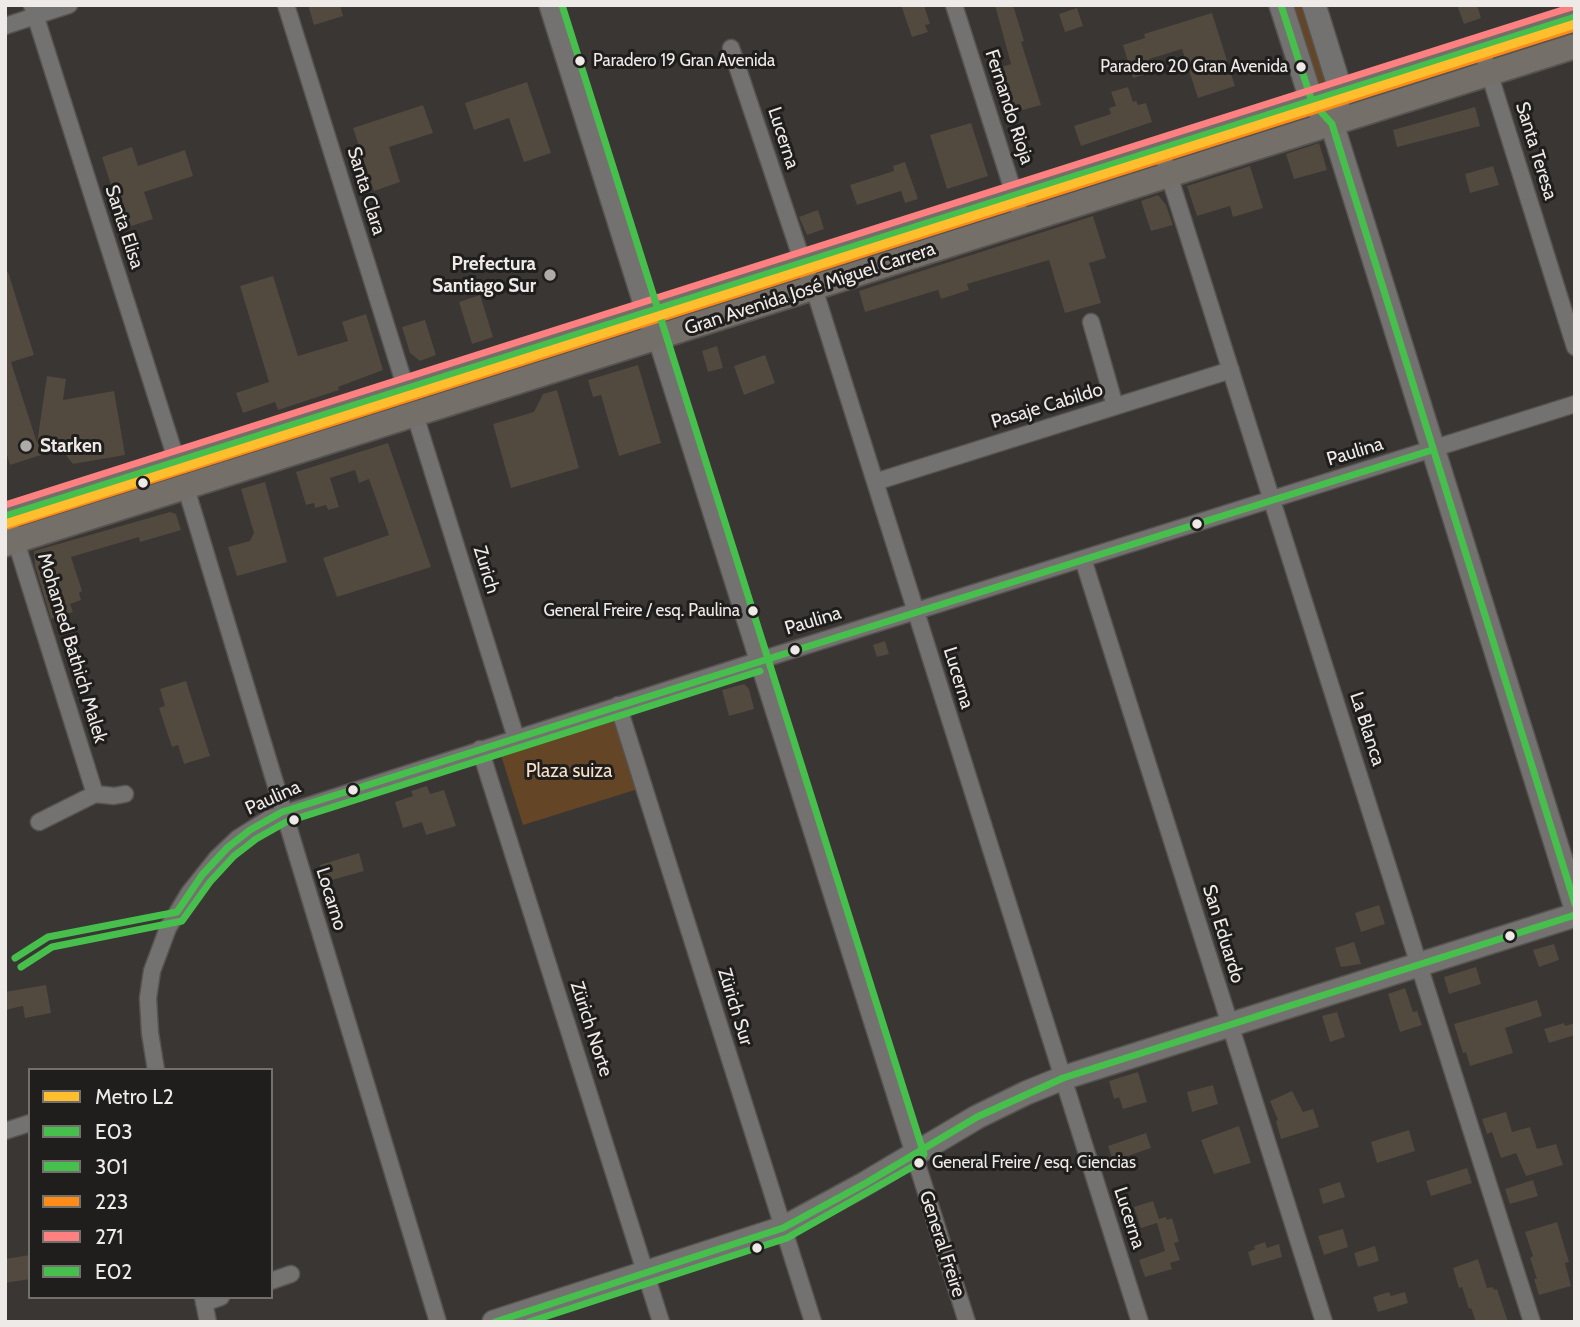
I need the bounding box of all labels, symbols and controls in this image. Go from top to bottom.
street label: Fernando Rioja [980,47,1038,167]
place label: Paradero 19 Gran Avenida [593,51,775,71]
marker: Paradero 19 Gran Avenida [573,54,587,68]
place label: Paradero 20 Gran Avenida [1100,57,1288,77]
marker: Paradero 20 Gran Avenida [1294,60,1308,74]
street label: Santa Teresa [1510,99,1562,203]
street label: Lucerna [762,104,804,172]
street label: Santa Clara [342,144,390,238]
street label: Santa Elisa [100,182,148,272]
street label: Gran Avenida José Miguel Carrera [682,238,938,340]
place label: Prefectura Santiago Sur [432,253,536,297]
marker: Prefectura Santiago Sur [542,267,558,283]
street label: Pasaje Cabildo [988,378,1106,434]
street label: Paulina [1324,433,1386,471]
place label: Starken [40,435,102,457]
marker: Starken [18,438,34,454]
unlabelled marker [136,476,150,490]
unlabelled marker [1190,517,1204,531]
street label: Zurich [468,543,504,597]
street label: Mohamed Bathich Malek [32,550,112,746]
place label: General Freire / esq. Paulina [544,601,740,621]
street label: Paulina [782,602,844,640]
marker: General Freire / esq. Paulina [746,604,760,618]
unlabelled marker [788,643,802,657]
street label: Lucerna [938,644,978,712]
street label: La Blanca [1344,689,1390,769]
park label: Plaza suiza [526,760,612,782]
street label: Paulina [242,776,304,820]
unlabelled marker [346,783,360,797]
unlabelled marker [287,813,301,827]
street label: Locarno [311,865,351,933]
street label: San Eduardo [1197,882,1249,986]
unlabelled marker [1503,929,1517,943]
street label: Zürich Sur [712,965,758,1049]
street label: Zürich Norte [565,979,617,1079]
legend [28,1068,273,1299]
text: Metro L2 [95,1084,174,1109]
text: E03 [95,1119,133,1144]
place label: General Freire / esq. Ciencias [932,1153,1136,1173]
text: 301 [95,1154,128,1179]
marker: General Freire / esq. Ciencias [912,1156,926,1170]
street label: Lucerna [1108,1184,1150,1252]
street label: General Freire [914,1188,970,1300]
text: 223 [95,1189,128,1214]
text: 271 [95,1224,123,1249]
unlabelled marker [750,1241,764,1255]
text: E02 [95,1259,132,1284]

